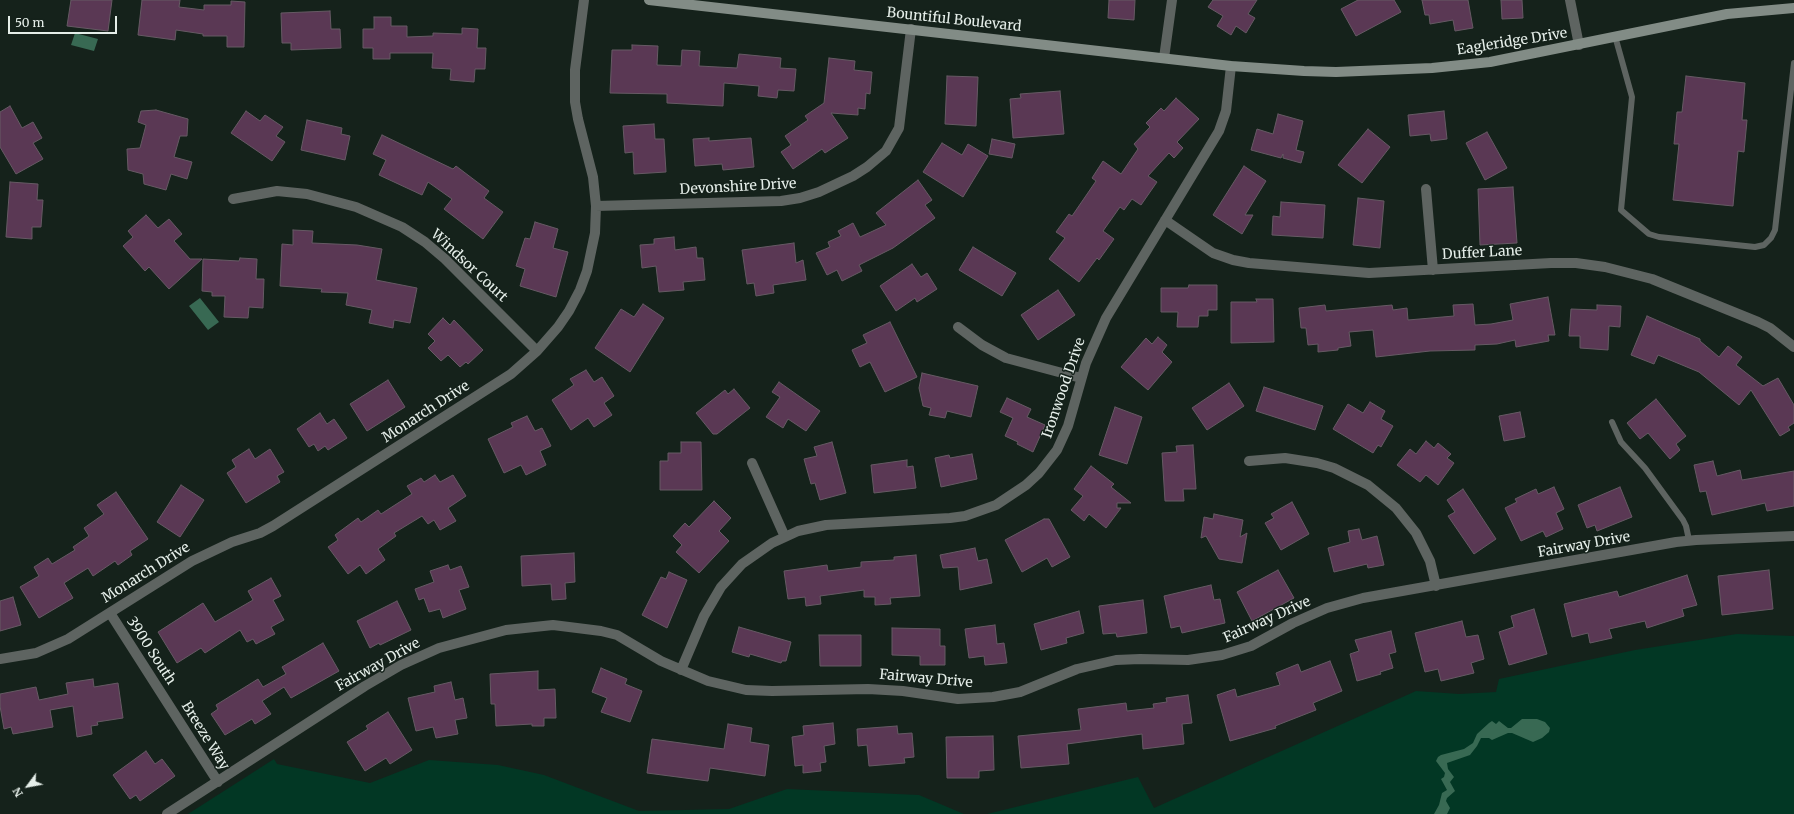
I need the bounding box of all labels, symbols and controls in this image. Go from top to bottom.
street label: Bountiful Boulevard [886,5,1022,35]
scale bar [10,8,119,34]
text: 50 m [15,15,44,30]
street label: Eagleridge Drive [1456,25,1568,59]
street label: Devonshire Drive [679,176,797,198]
street label: Windsor Court [427,226,511,306]
street label: Duffer Lane [1442,243,1522,263]
street label: Ironwood Drive [1039,336,1089,440]
street label: Monarch Drive [379,378,473,446]
street label: Fairway Drive [1536,529,1632,561]
street label: Monarch Drive [99,539,193,607]
street label: Fairway Drive [1221,593,1313,647]
street label: 3900 South [123,614,179,688]
street label: Fairway Drive [333,635,423,695]
street label: Fairway Drive [879,667,973,691]
street label: Breeze Way [177,699,233,773]
north arrow [8,766,48,806]
text: N [10,785,26,800]

